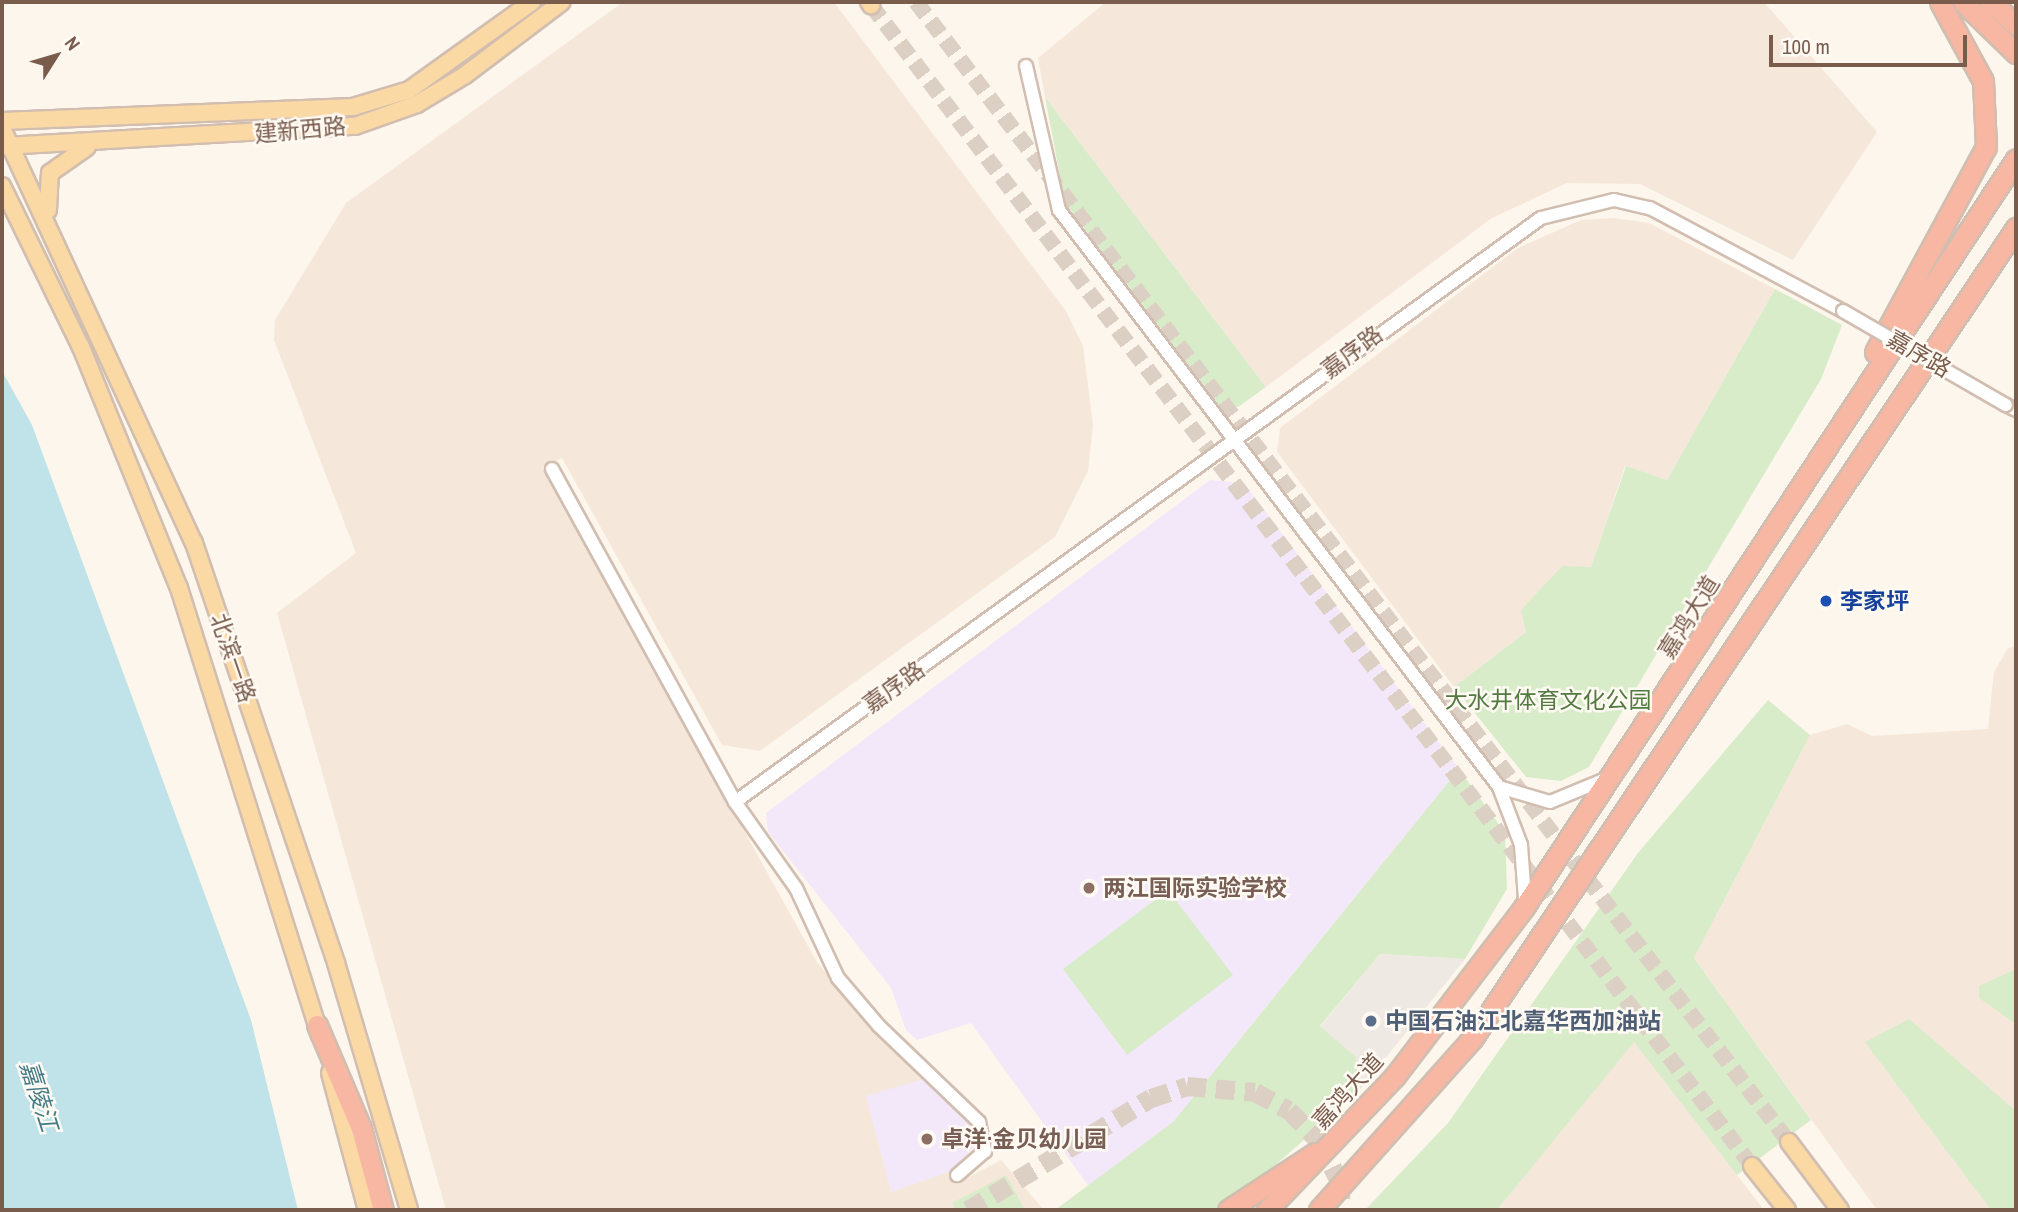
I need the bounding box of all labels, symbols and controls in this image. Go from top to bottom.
north arrow [21,21,91,91]
scale bar [1773,21,1971,65]
text: N [59,31,87,56]
text: 100 m [1782,32,1830,61]
street label: 建新西路 [253,112,347,148]
street label: 嘉序路 [1316,320,1388,384]
street label: 嘉序路 [1882,325,1956,383]
street label: 嘉鸿大道 [1653,571,1725,663]
place label: 李家坪 [1840,587,1909,615]
marker: 李家坪 [1818,593,1834,609]
street label: 北滨一路 [205,610,261,706]
street label: 嘉序路 [858,656,930,718]
park label: 大水井体育文化公园 [1445,686,1651,714]
place label: 两江国际实验学校 [1103,874,1287,902]
marker: 两江国际实验学校 [1081,880,1097,896]
place label: 中国石油江北嘉华西加油站 [1385,1007,1661,1035]
marker: 中国石油江北嘉华西加油站 [1363,1013,1379,1029]
street label: 嘉鸿大道 [1307,1048,1389,1134]
water label: 嘉陵江 [14,1057,64,1135]
place label: 卓洋·金贝幼儿园 [941,1125,1107,1153]
marker: 卓洋·金贝幼儿园 [919,1131,935,1147]

